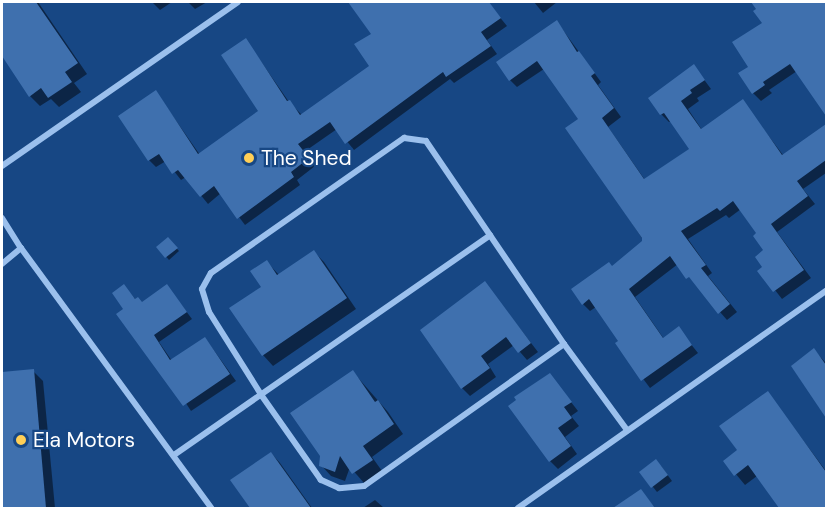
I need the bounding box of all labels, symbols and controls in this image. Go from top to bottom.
place label: The Shed [261,145,352,171]
marker: The Shed [242,151,256,165]
place label: Ela Motors [33,427,135,453]
marker: Ela Motors [14,433,28,447]

